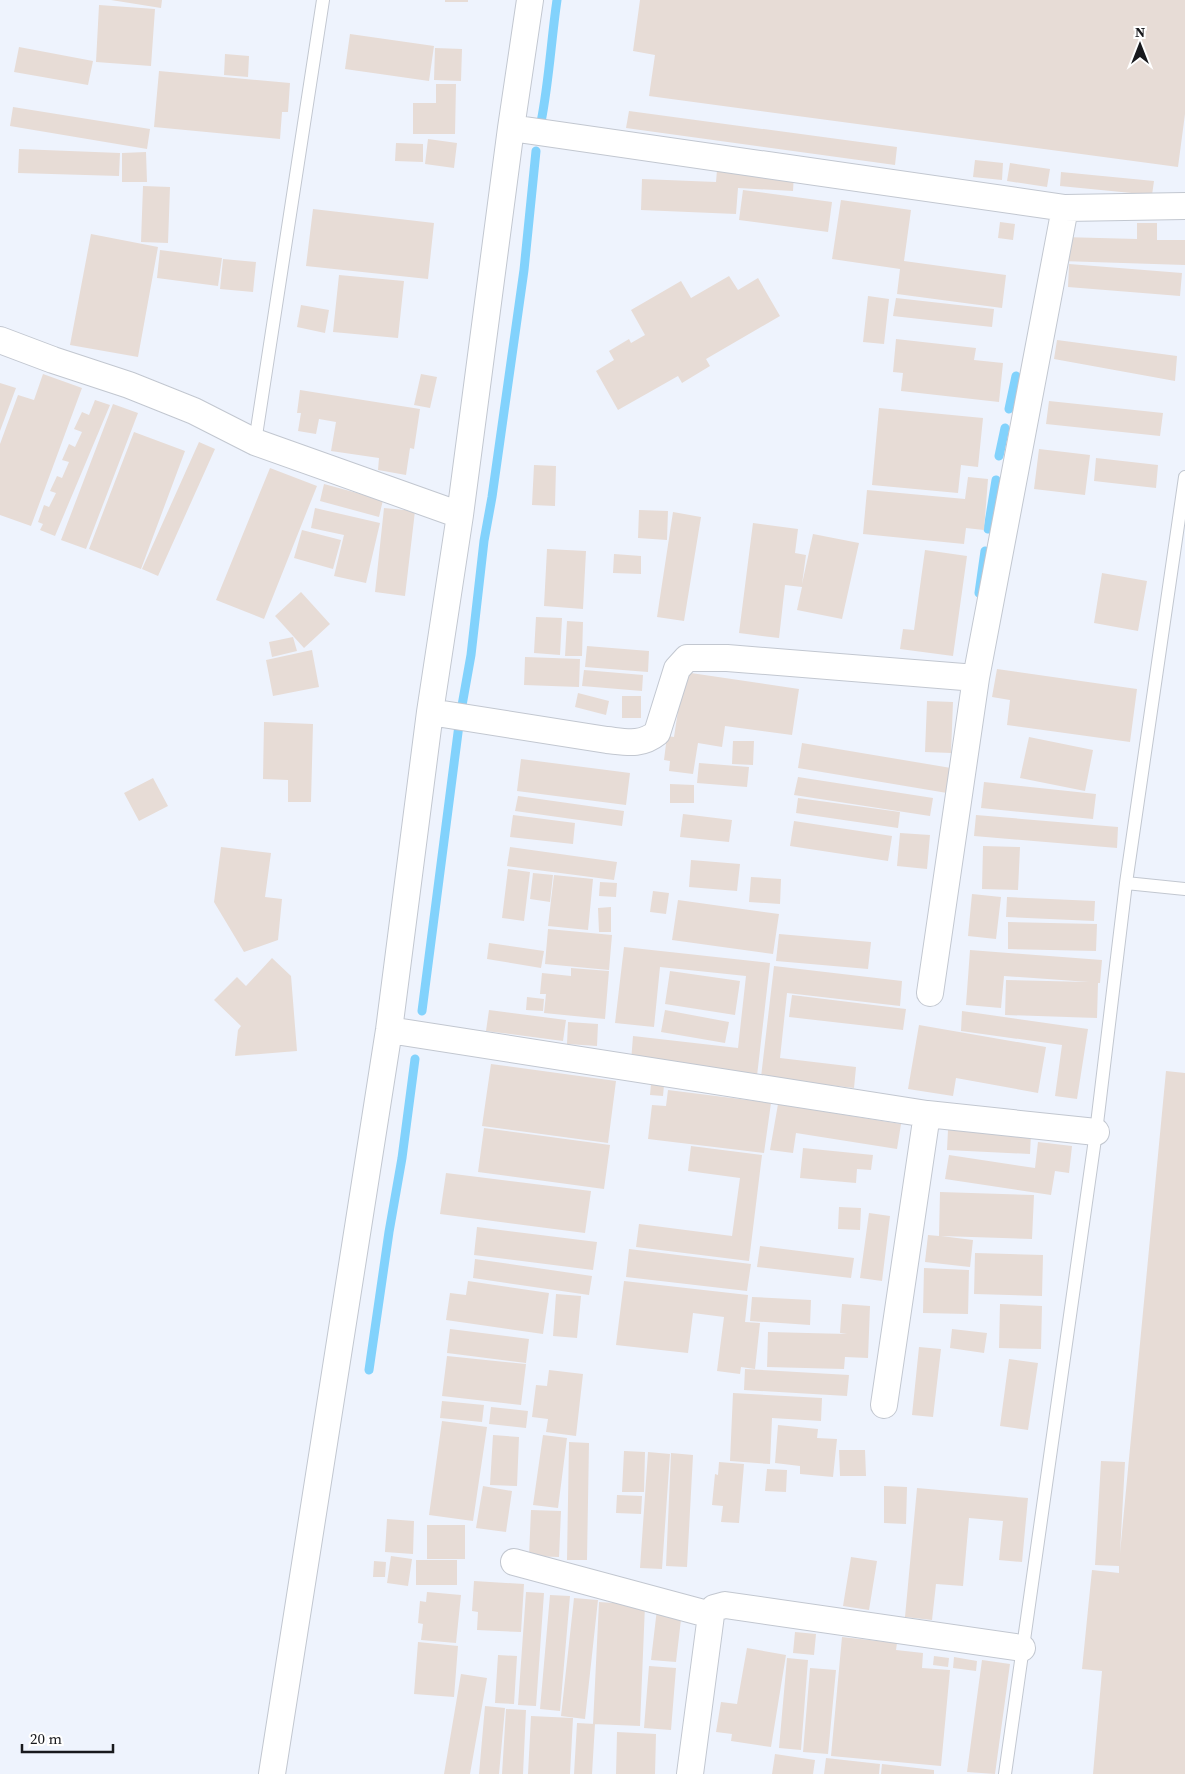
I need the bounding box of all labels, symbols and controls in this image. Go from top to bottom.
north arrow [1115,20,1165,70]
text: N [1135,22,1145,42]
scale bar [22,1722,114,1754]
text: 20 m [30,1728,62,1749]

